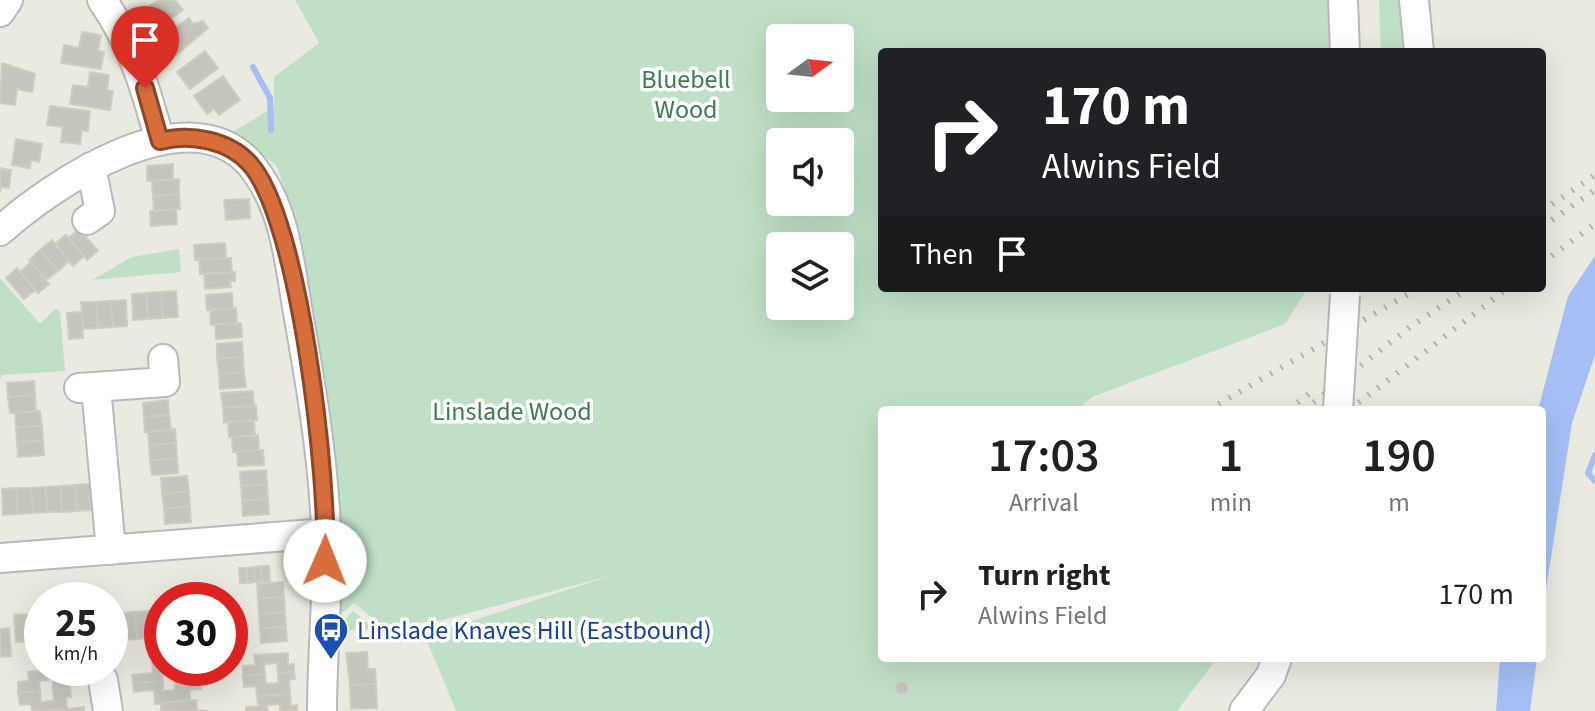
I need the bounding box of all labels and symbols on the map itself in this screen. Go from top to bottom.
pin [111,6,179,88]
north arrow [766,24,854,112]
park label: Bluebell Wood [641,61,731,128]
park label: Linslade Wood [432,393,592,430]
position arrow [283,519,367,603]
speed limit sign: 30 [144,582,248,686]
bus stop icon: Linslade Knaves Hill (Eastbound) [312,611,350,661]
place label: Linslade Knaves Hill (Eastbound) [357,612,712,649]

